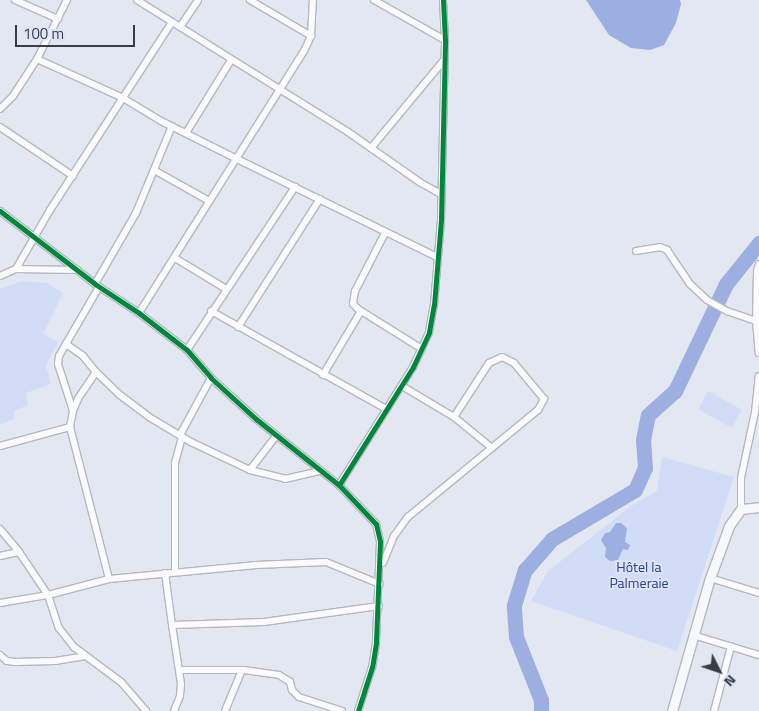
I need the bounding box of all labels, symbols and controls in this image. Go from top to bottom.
scale bar [18,15,138,47]
text: 100 m [23,22,64,45]
park label: Hôtel la Palmeraie [609,559,669,592]
north arrow [694,646,744,696]
text: N [720,671,742,692]

